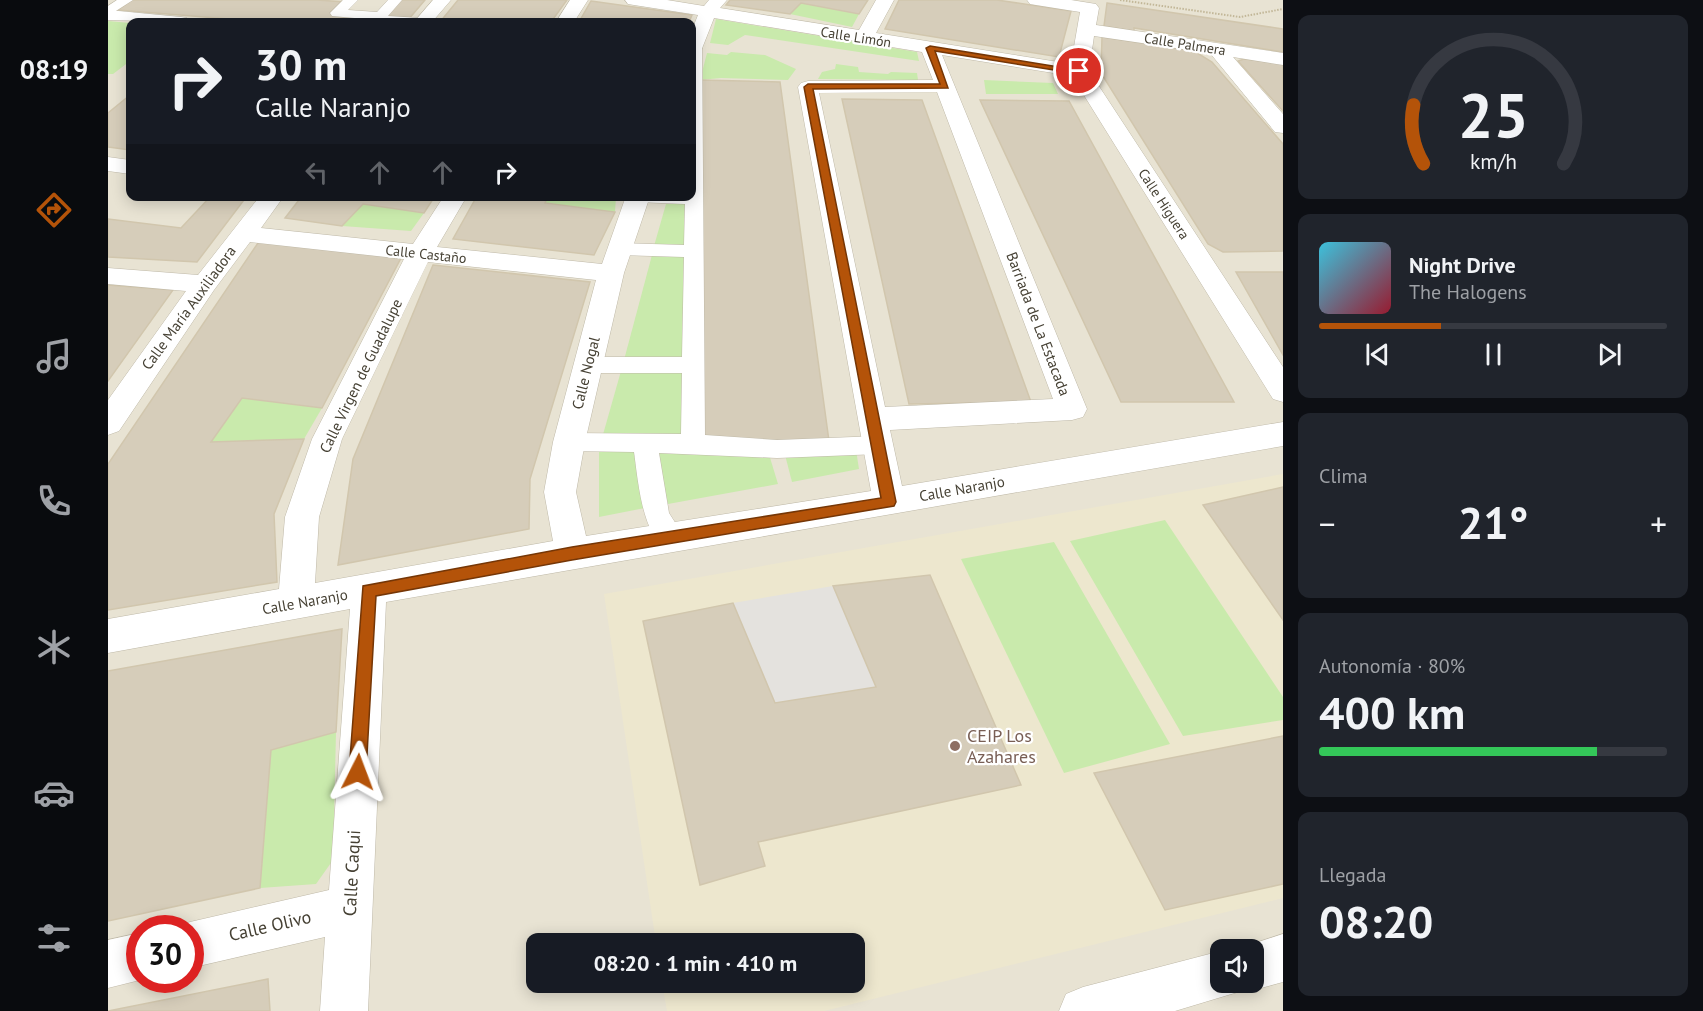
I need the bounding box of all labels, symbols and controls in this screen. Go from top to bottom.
street label: Calle Limón [819,23,893,51]
street label: Calle Palmera [1143,29,1227,59]
text: 30 m [255,37,347,92]
icon: right [156,42,234,120]
pin [1053,45,1104,96]
text: 08:19 [20,52,88,86]
icon: arrive [1062,54,1095,87]
text: 25 [1458,74,1528,155]
text: Calle Naranjo [255,90,411,124]
text: km/h [1469,147,1516,175]
icon: left [300,156,333,189]
icon: ahead [363,156,396,189]
icon: ahead [426,156,459,189]
icon: right [489,156,522,189]
street label: Calle Higuera [1134,165,1194,243]
icon: directions [33,189,75,231]
street label: Calle Castaño [385,241,467,267]
street label: Calle María Auxiliadora [137,242,240,373]
street label: Barriada de La Estacada [1002,249,1075,398]
text: Night Drive [1409,251,1516,279]
text: The Halogens [1409,279,1527,305]
street label: Calle Virgen de Guadalupe [315,296,406,456]
street label: Calle Nogal [567,334,604,411]
icon: music [33,335,75,377]
icon: previous [1361,338,1394,371]
icon: pause [1477,338,1510,371]
icon: next [1593,338,1626,371]
text: Clima [1319,463,1368,489]
street label: Calle Naranjo [918,472,1006,505]
icon: phone [33,480,75,522]
text: 21° [1458,493,1528,551]
text: − [1319,502,1336,545]
text: + [1650,502,1667,545]
street label: Calle Naranjo [261,585,349,618]
icon: climate [33,626,75,668]
text: Autonomía · 80% [1319,653,1465,679]
text: 400 km [1319,683,1465,741]
place label: CEIP Los Azahares [967,724,1036,768]
marker: CEIP Los Azahares [948,739,962,753]
position arrow [326,740,390,804]
icon: car [33,772,75,814]
street label: Calle Caqui [338,829,365,917]
text: Llegada [1319,862,1386,888]
text: 08:20 [1319,892,1433,950]
street label: Calle Olivo [226,905,313,946]
speed limit sign: 30 [126,915,204,993]
icon: filters [33,917,75,959]
map controls [1210,939,1264,993]
button: sound [1210,939,1264,993]
text: 08:20 · 1 min · 410 m [594,949,797,977]

